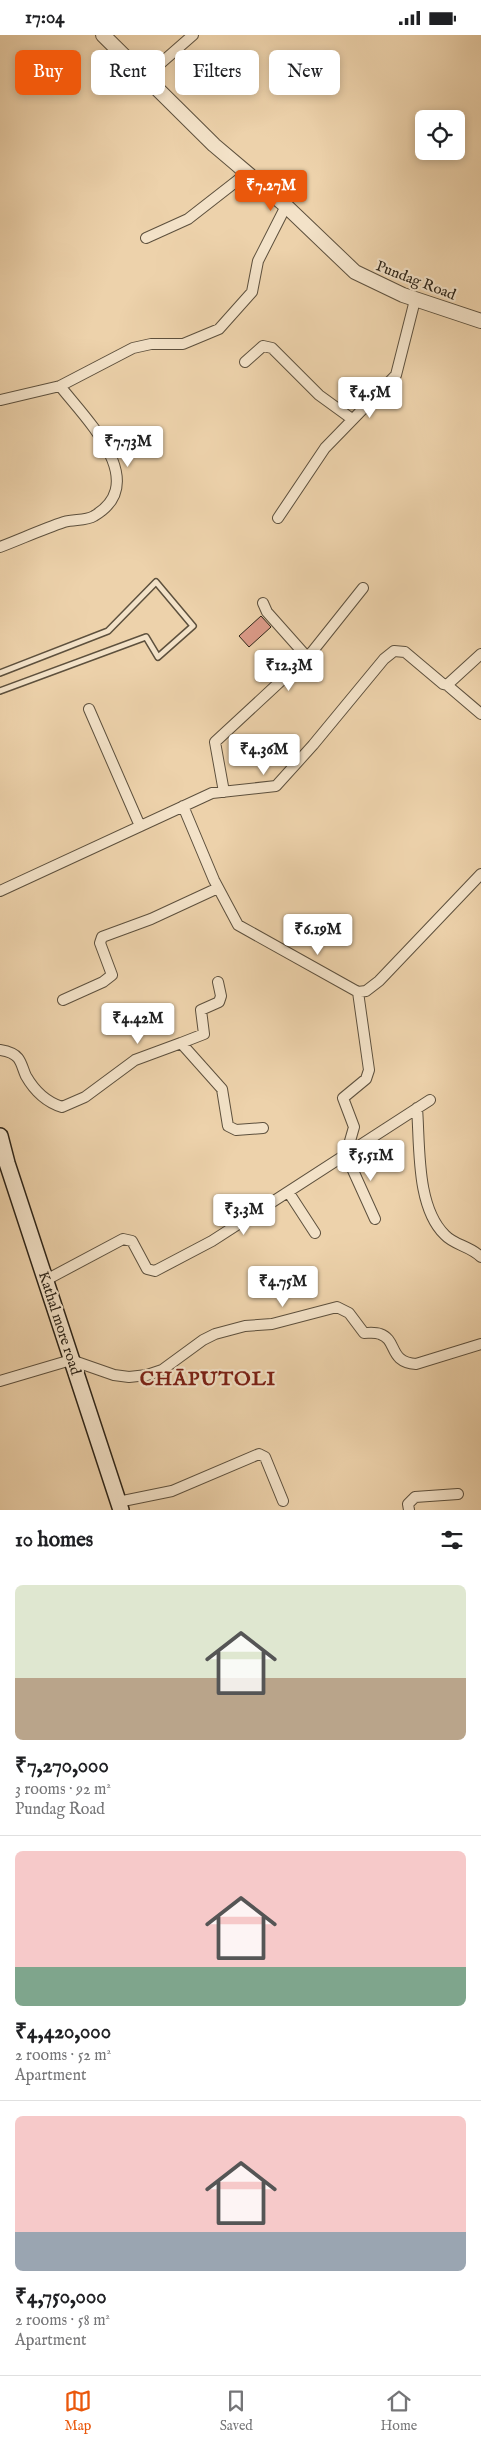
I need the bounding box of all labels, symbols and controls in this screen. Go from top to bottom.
text: 17:04 [25,6,65,30]
chip: Buy [15,50,81,95]
chip: Rent [91,50,165,95]
chip: Filters [175,50,259,95]
chip: New [269,50,340,95]
map controls [415,110,465,160]
button: locate [415,110,465,160]
pin: ₹7.27M [230,169,312,212]
text: ₹7.27M [246,176,296,196]
street label: Pundag Road [373,257,459,305]
pin: ₹4.5M [335,377,405,419]
text: ₹4.5M [349,383,391,403]
pin: ₹7.73M [87,425,169,468]
text: ₹7.73M [104,432,152,452]
pin: ₹12.3M [248,649,330,692]
text: ₹12.3M [265,656,313,676]
pin: ₹4.36M [223,733,305,776]
text: ₹4.36M [240,740,288,760]
pin: ₹6.19M [277,913,359,956]
text: ₹6.19M [294,920,342,940]
pin: ₹4.42M [97,1003,179,1045]
text: ₹4.42M [112,1009,164,1029]
pin: ₹5.51M [330,1139,412,1182]
text: ₹5.51M [348,1146,394,1166]
pin: ₹3.3M [209,1193,279,1236]
text: ₹3.3M [224,1200,264,1220]
pin: ₹4.75M [242,1265,324,1308]
street label: Kathal more road [34,1269,85,1378]
text: ₹4.75M [259,1272,307,1292]
district label: CHĀPUTOLI [140,1367,276,1392]
icon: filters [438,1526,466,1554]
text: 10 homes [15,1527,93,1554]
icon: home [196,1618,286,1708]
text: ₹7,270,000 [15,1753,109,1780]
text: 3 rooms · 92 m² [15,1780,111,1800]
text: Pundag Road [15,1800,105,1820]
icon: home [196,1883,286,1973]
text: ₹4,420,000 [15,2019,111,2046]
text: 2 rooms · 52 m² [15,2046,111,2066]
text: Apartment [15,2066,86,2086]
icon: home [196,2148,286,2238]
text: ₹4,750,000 [15,2284,107,2311]
text: 2 rooms · 58 m² [15,2311,110,2331]
text: Apartment [15,2331,86,2351]
tab: Map [64,2387,92,2435]
tab: Saved [220,2387,253,2435]
tab: Home [381,2387,417,2435]

